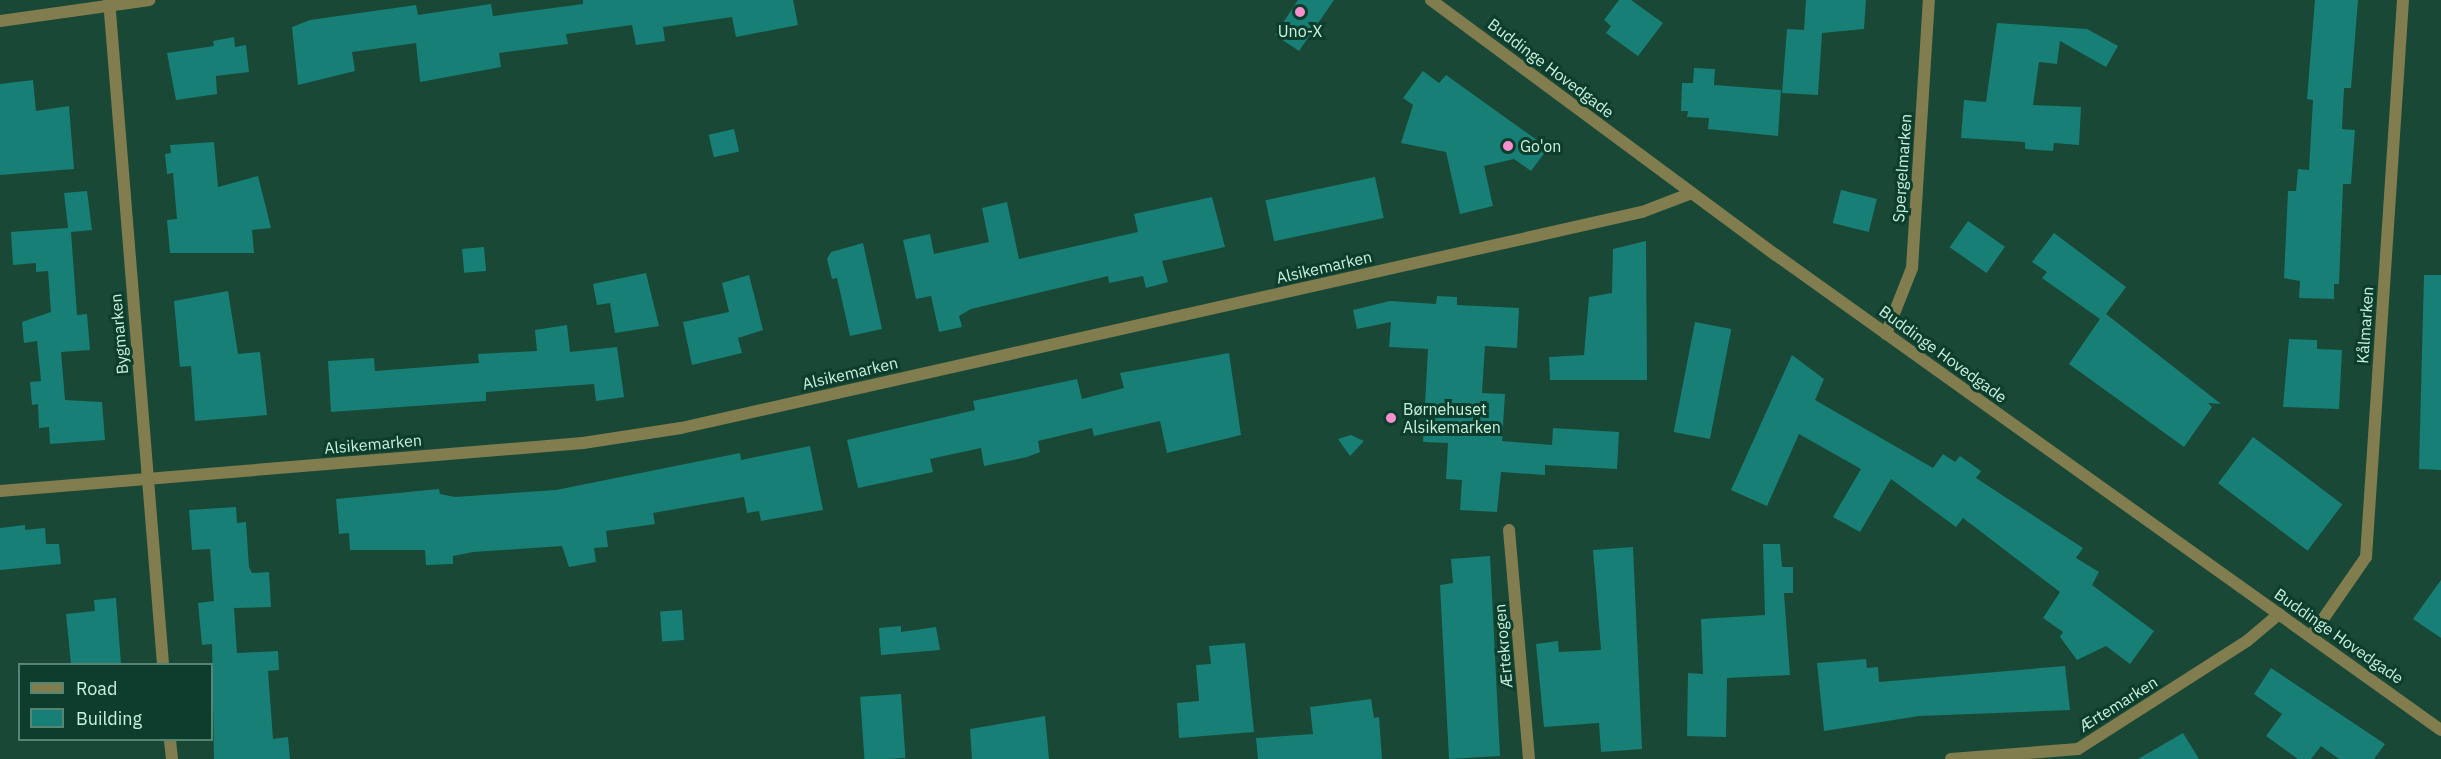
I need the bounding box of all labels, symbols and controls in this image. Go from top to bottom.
marker: Uno-X [1293,5,1307,19]
street label: Buddinge Hovedgade [1484,14,1618,122]
place label: Uno-X [1278,21,1322,41]
street label: Spergelmarken [1889,113,1915,223]
place label: Go'on [1520,136,1561,156]
marker: Go'on [1501,139,1515,153]
street label: Alsikemarken [1274,247,1374,287]
street label: Kålmarken [2353,286,2377,364]
street label: Bygmarken [106,293,132,375]
street label: Buddinge Hovedgade [1875,301,2011,407]
street label: Alsikemarken [800,353,900,393]
place label: Børnehuset Alsikemarken [1403,399,1501,437]
marker: Børnehuset Alsikemarken [1384,411,1398,425]
street label: Alsikemarken [323,430,423,458]
street label: Buddinge Hovedgade [2271,584,2407,688]
street label: Ærtekrogen [1490,603,1516,689]
legend [18,663,213,741]
street label: Ærtemarken [2075,672,2161,736]
text: Road [76,677,117,700]
text: Building [76,707,142,730]

